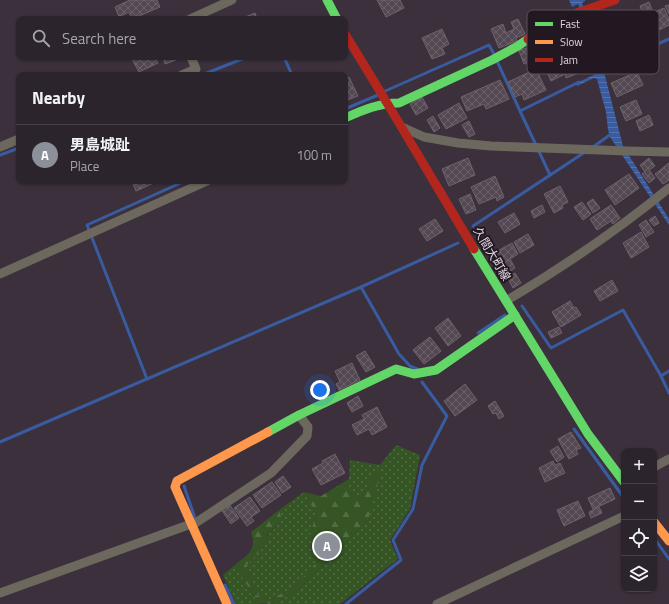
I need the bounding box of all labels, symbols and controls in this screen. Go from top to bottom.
legend [527,10,659,74]
search box [16,16,348,60]
text: Fast [560,16,580,32]
icon: search [30,27,52,49]
text: Search here [62,27,136,50]
text: Slow [560,34,583,50]
text: Jam [560,52,578,68]
text: Nearby [32,85,85,111]
text: 男島城趾 [70,133,130,156]
text: A [41,145,49,165]
text: 100 m [296,145,332,165]
text: Place [70,156,99,176]
street label: 久間大町線 [469,223,516,284]
your location [310,380,330,400]
map controls [621,448,657,592]
button: + [621,448,657,484]
button: − [621,484,657,520]
button: locate [621,520,657,556]
pin: A [314,531,340,561]
button: layers [621,556,657,592]

